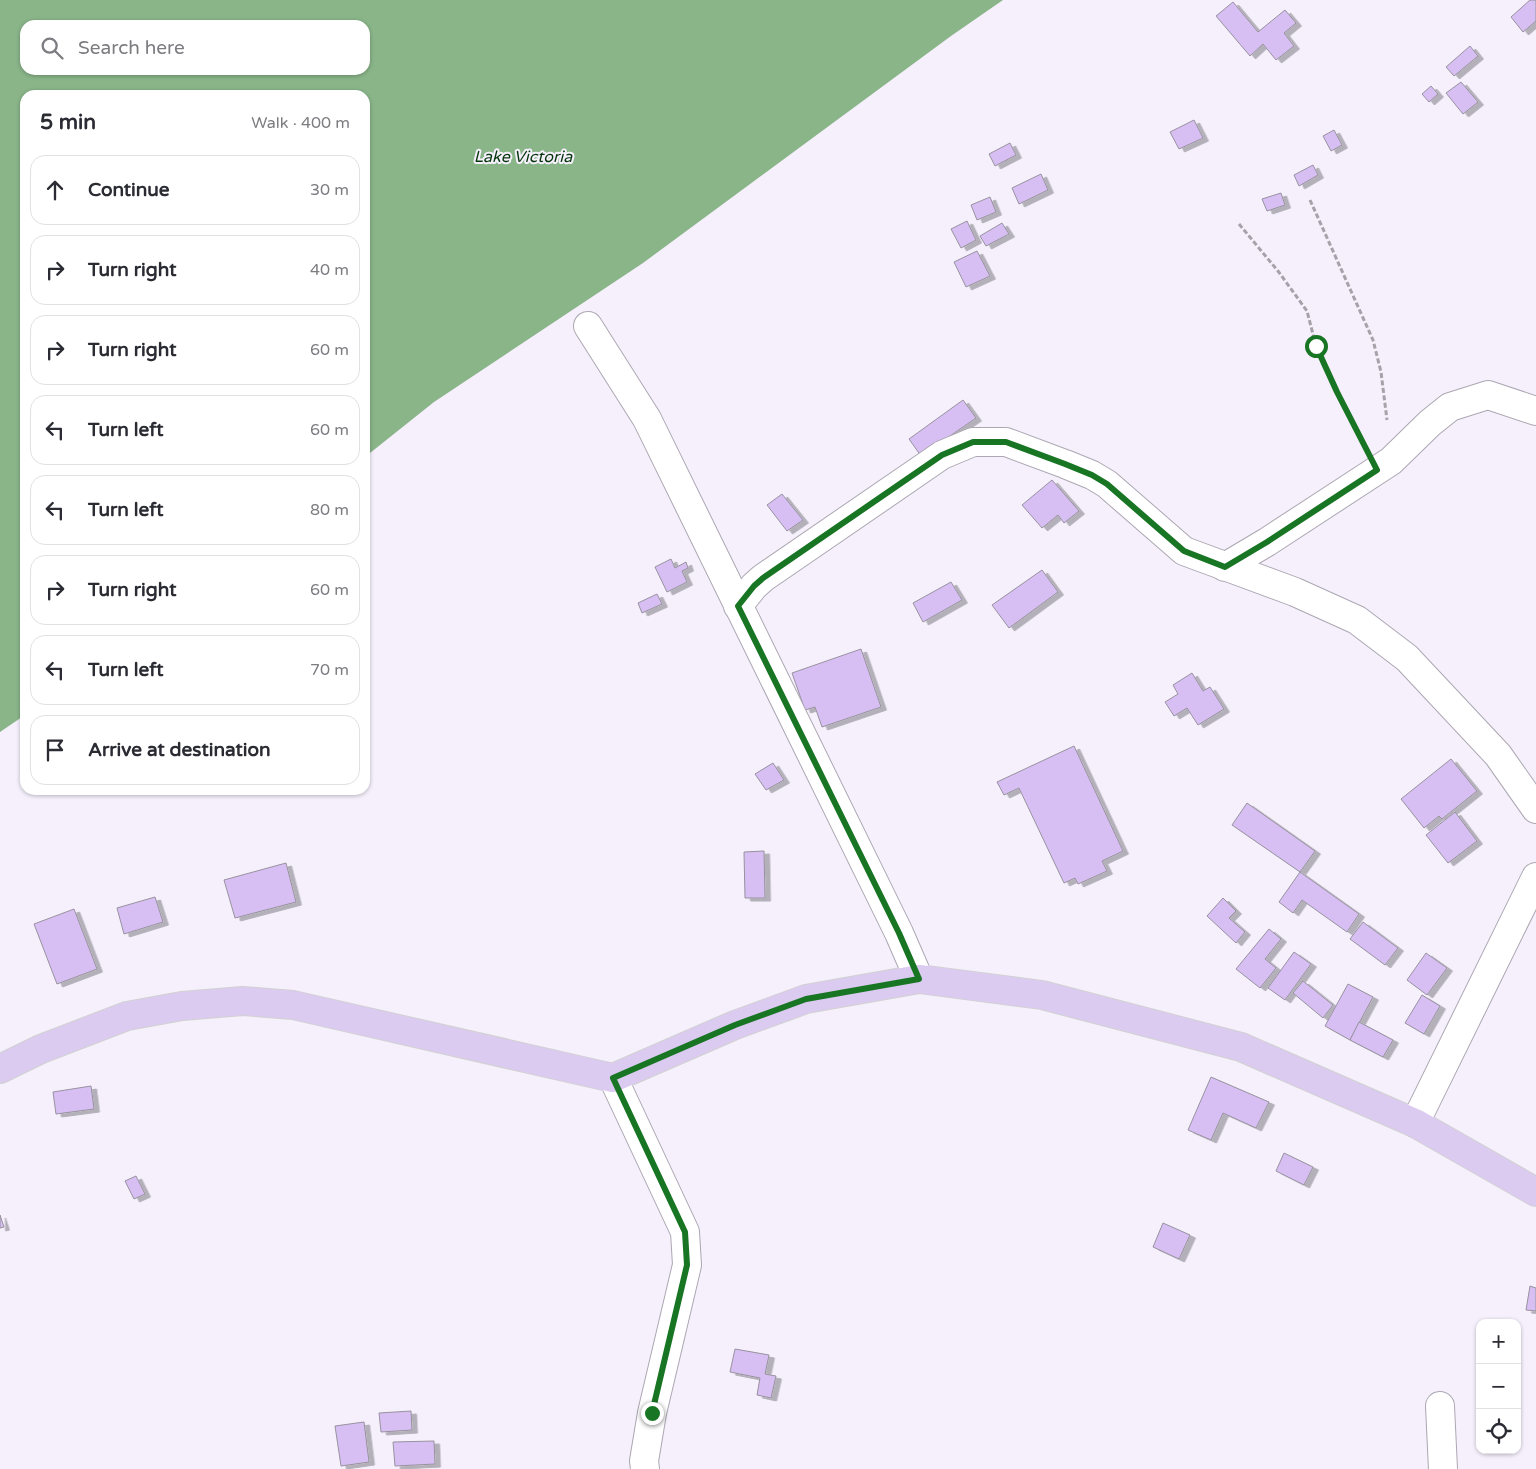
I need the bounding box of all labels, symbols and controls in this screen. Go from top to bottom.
search box [20,20,370,75]
icon: search [38,34,66,62]
text: Search here [78,37,185,59]
text: 5 min [40,110,96,135]
text: Walk · 400 m [251,113,350,133]
water label: Lake Victoria [474,147,573,167]
icon: ahead [41,176,69,204]
text: Continue [88,179,170,201]
text: 30 m [310,180,349,200]
icon: right [41,256,69,284]
text: Turn right [88,259,176,281]
text: 40 m [310,260,349,280]
route start [1305,335,1328,358]
icon: right [41,336,69,364]
text: Turn right [88,339,176,361]
text: 60 m [310,340,349,360]
icon: left [41,416,69,444]
text: Turn left [88,419,164,441]
text: 60 m [310,420,349,440]
icon: left [41,496,69,524]
text: Turn left [88,499,164,521]
text: 80 m [310,500,349,520]
icon: right [41,576,69,604]
text: Turn right [88,579,176,601]
text: 60 m [310,580,349,600]
icon: left [41,656,69,684]
text: Turn left [88,659,164,681]
text: 70 m [310,660,349,680]
icon: arrive [41,736,69,764]
text: Arrive at destination [88,739,271,761]
map controls [1476,1319,1521,1454]
button: + [1476,1319,1521,1364]
button: − [1476,1364,1521,1409]
route end [641,1402,664,1425]
button: locate [1476,1409,1521,1454]

